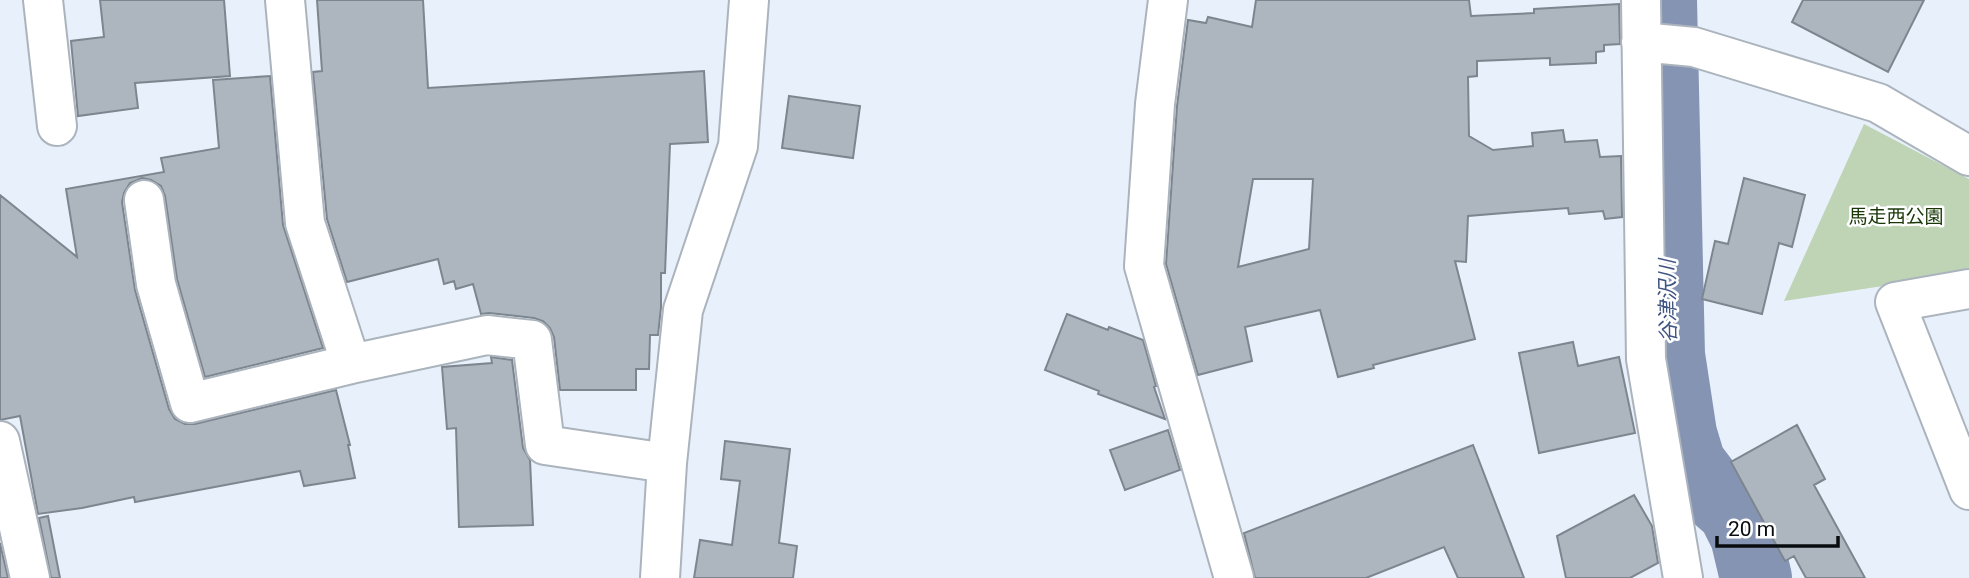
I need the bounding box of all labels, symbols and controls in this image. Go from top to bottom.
park label: 馬走西公園 [1848,205,1944,228]
water label: 谷津沢川 [1655,257,1681,343]
scale bar [1717,504,1838,548]
text: 20 m [1728,517,1775,541]

